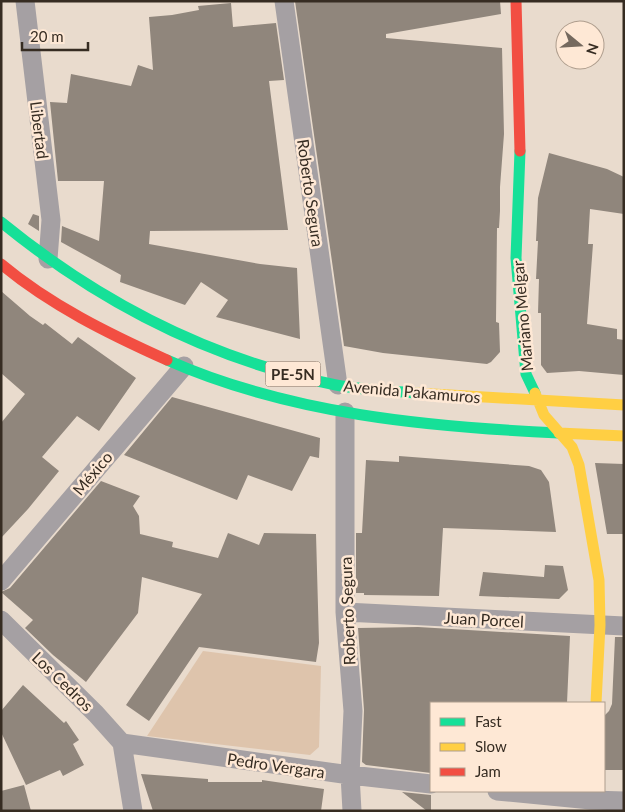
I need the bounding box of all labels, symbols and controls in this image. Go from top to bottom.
scale bar [22,20,89,52]
north arrow [555,20,605,70]
text: 20 m [30,27,64,45]
text: N [583,41,603,57]
street label: Libertad [27,100,53,160]
street label: Roberto Segura [294,138,328,248]
street label: Mariano Melgar [508,260,536,372]
road number: PE-5N [266,362,320,386]
street label: Avenida Pakamuros [343,376,481,406]
street label: México [68,447,116,499]
street label: Roberto Segura [336,556,358,666]
street label: Juan Porcel [444,607,524,631]
street label: Los Cedros [29,647,97,715]
legend [430,702,605,792]
text: Fast [475,712,502,730]
text: Slow [475,737,507,755]
street label: Pedro Vergara [226,749,326,781]
text: Jam [475,762,501,780]

